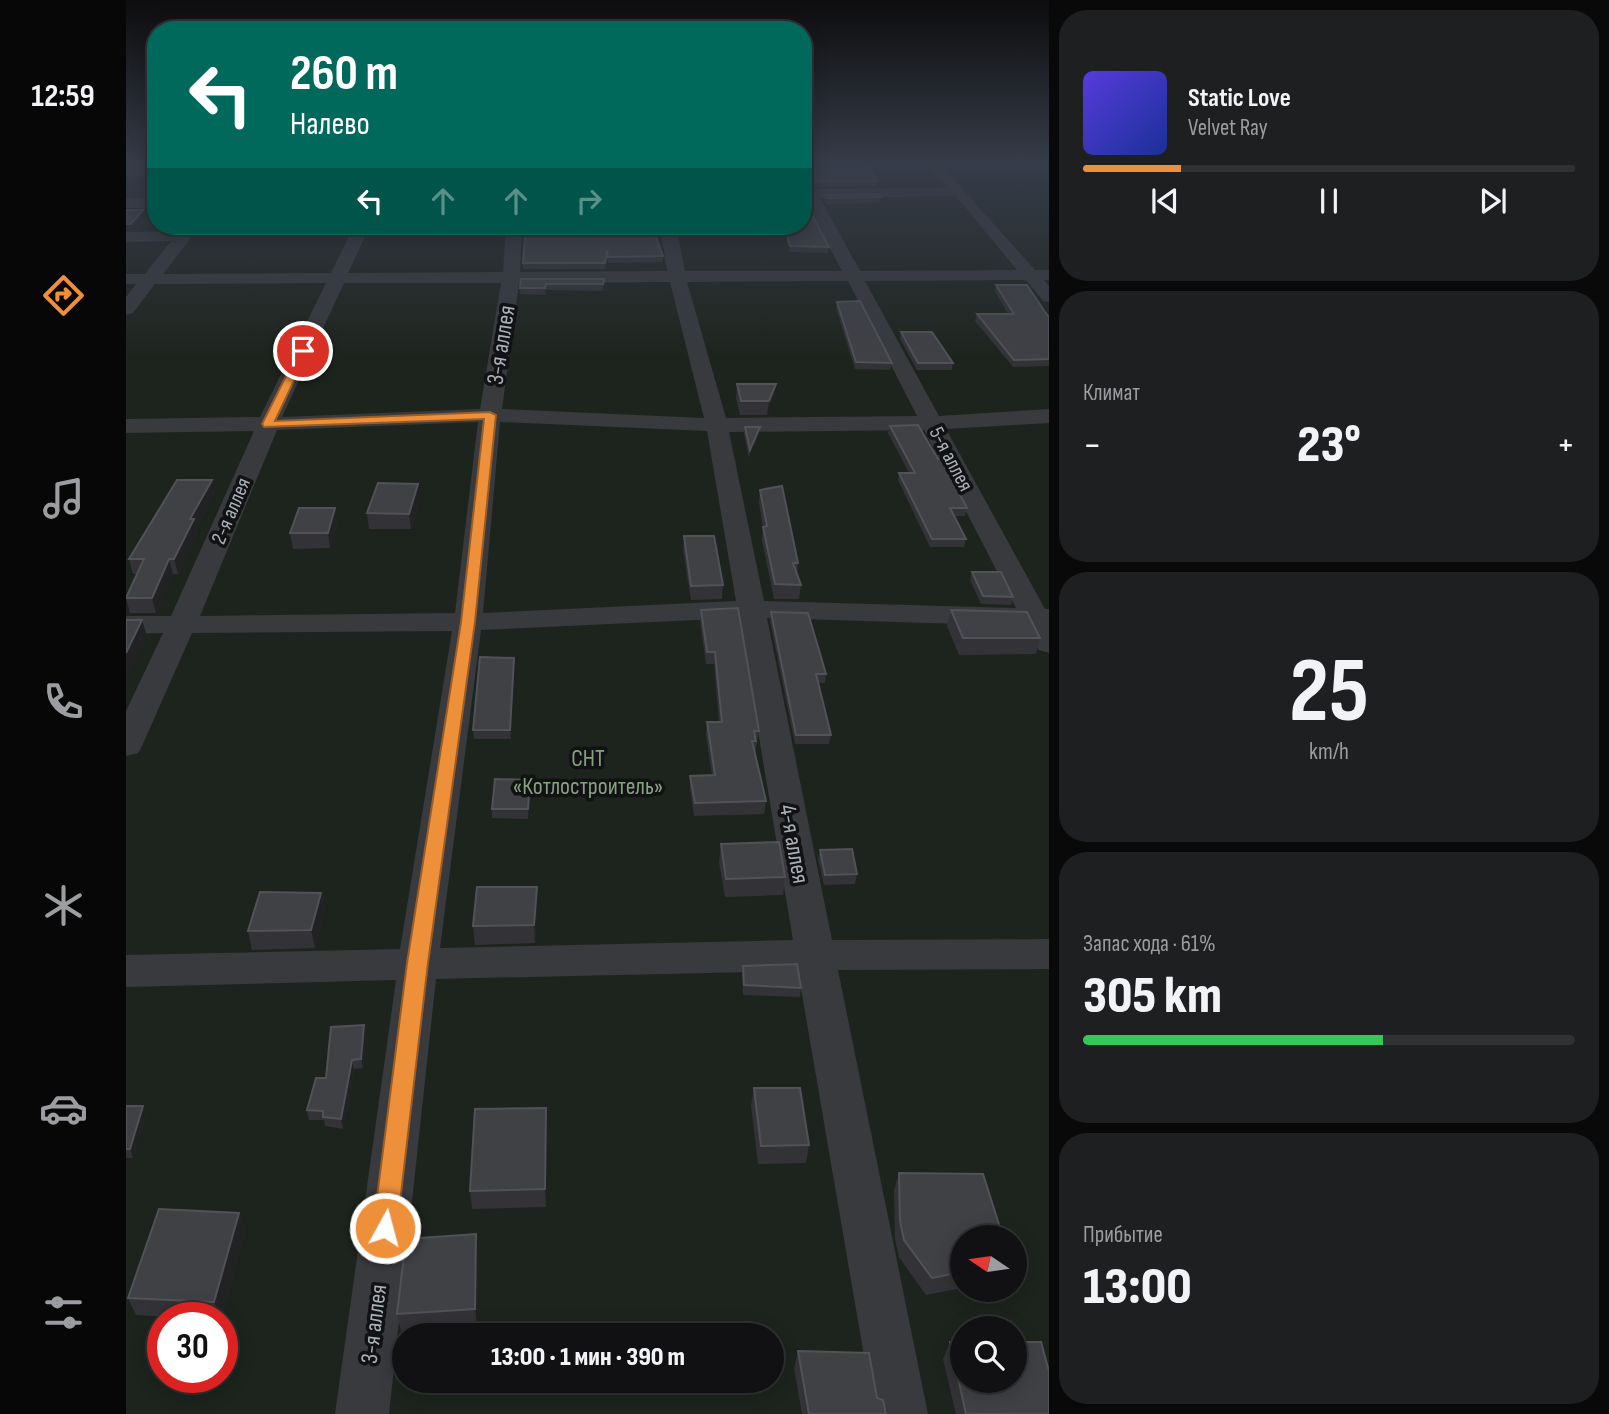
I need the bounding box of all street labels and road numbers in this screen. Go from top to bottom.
street label: 3-я аллея [480,303,522,387]
street label: 5-я аллея [924,422,978,496]
street label: 2-я аллея [206,474,256,548]
street label: 4-я аллея [773,802,815,886]
street label: 3-я аллея [355,1283,393,1365]

